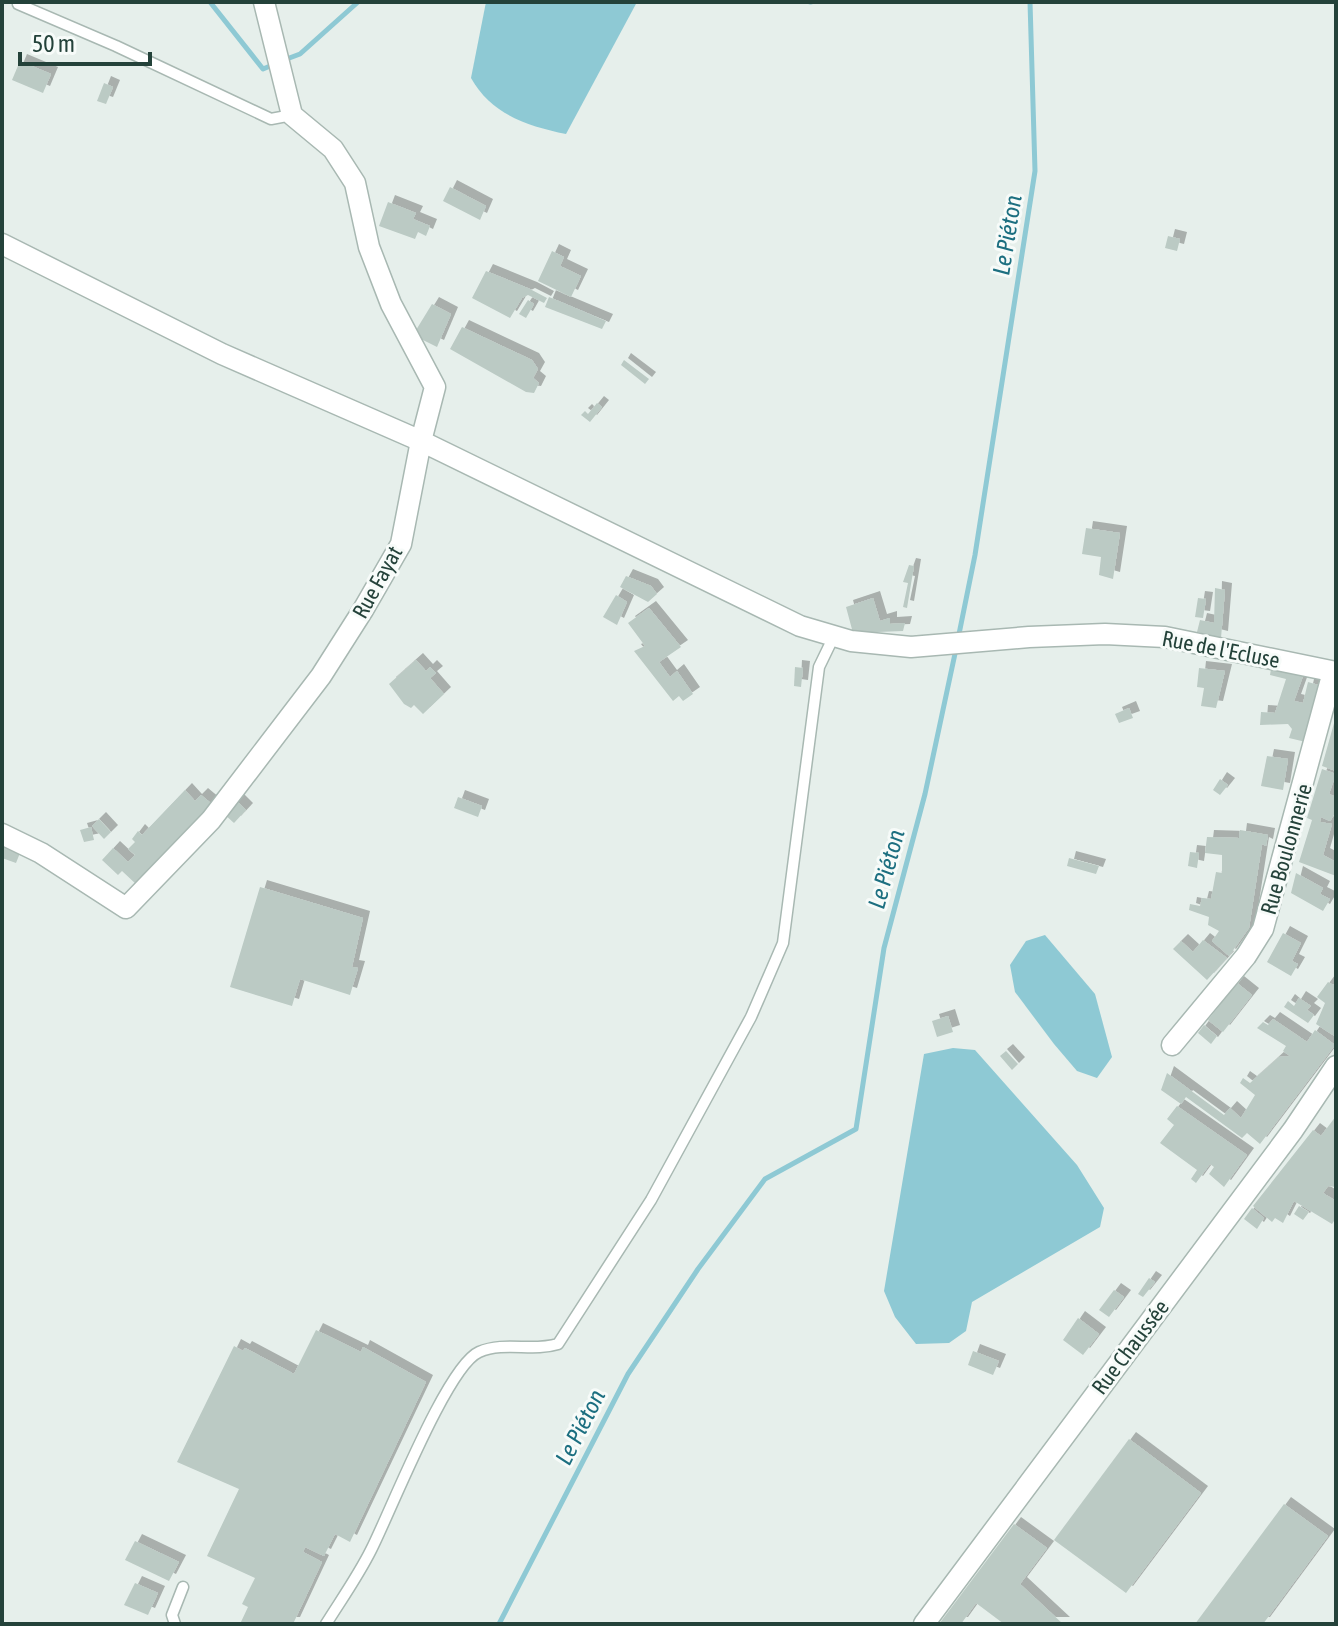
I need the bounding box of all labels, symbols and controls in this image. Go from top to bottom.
scale bar [20,16,150,66]
text: 50 m [32,30,75,57]
water label: Le Piéton [987,193,1027,277]
street label: Rue Fayat [347,541,407,623]
street label: Rue de l'Ecluse [1160,625,1282,673]
street label: Rue Boulonnerie [1255,781,1317,917]
water label: Le Piéton [863,826,910,912]
street label: Rue Chaussée [1086,1295,1174,1399]
water label: Le Piéton [550,1385,611,1469]

